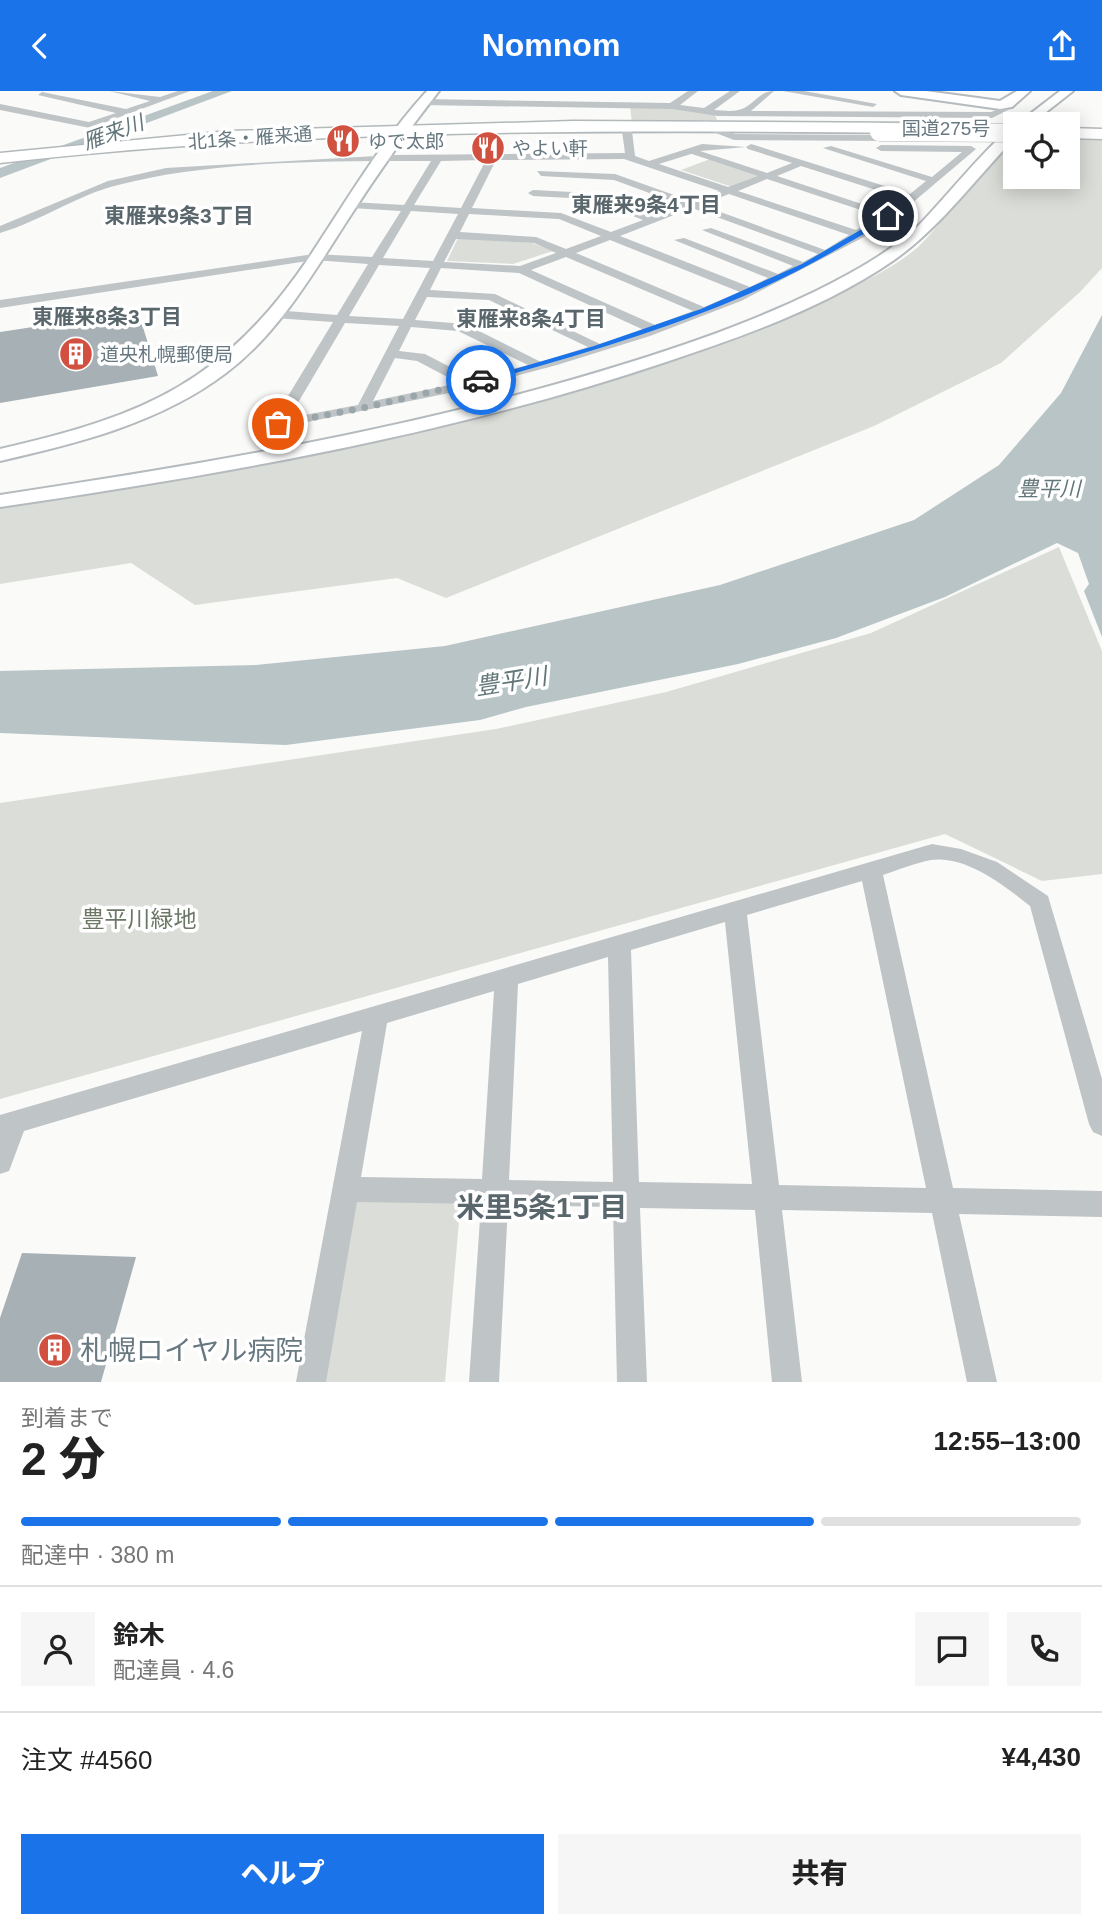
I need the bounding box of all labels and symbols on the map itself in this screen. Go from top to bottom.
water label: 雁来川 [79,110,148,154]
street label: 国道275号 [902,118,990,139]
restaurant icon: ゆで太郎 [324,122,362,160]
street label: 北1条・雁来通 [187,123,313,153]
restaurant icon: やよい軒 [469,129,507,167]
place label: ゆで太郎 [368,131,444,152]
place label: やよい軒 [512,138,588,159]
pin [858,186,918,246]
district label: 東雁来9条4丁目 [571,193,721,216]
district label: 東雁来9条3丁目 [104,204,254,227]
district label: 東雁来8条3丁目 [32,305,182,328]
district label: 東雁来8条4丁目 [456,307,606,330]
building icon: 道央札幌郵便局 [57,335,95,373]
place label: 道央札幌郵便局 [100,344,233,365]
courier [446,345,516,415]
pin [248,394,308,454]
water label: 豊平川 [1018,477,1082,500]
water label: 豊平川 [473,662,552,700]
park label: 豊平川緑地 [82,906,197,932]
district label: 米里5条1丁目 [456,1192,628,1223]
building icon: 札幌ロイヤル病院 [36,1331,74,1369]
place label: 札幌ロイヤル病院 [80,1335,303,1366]

